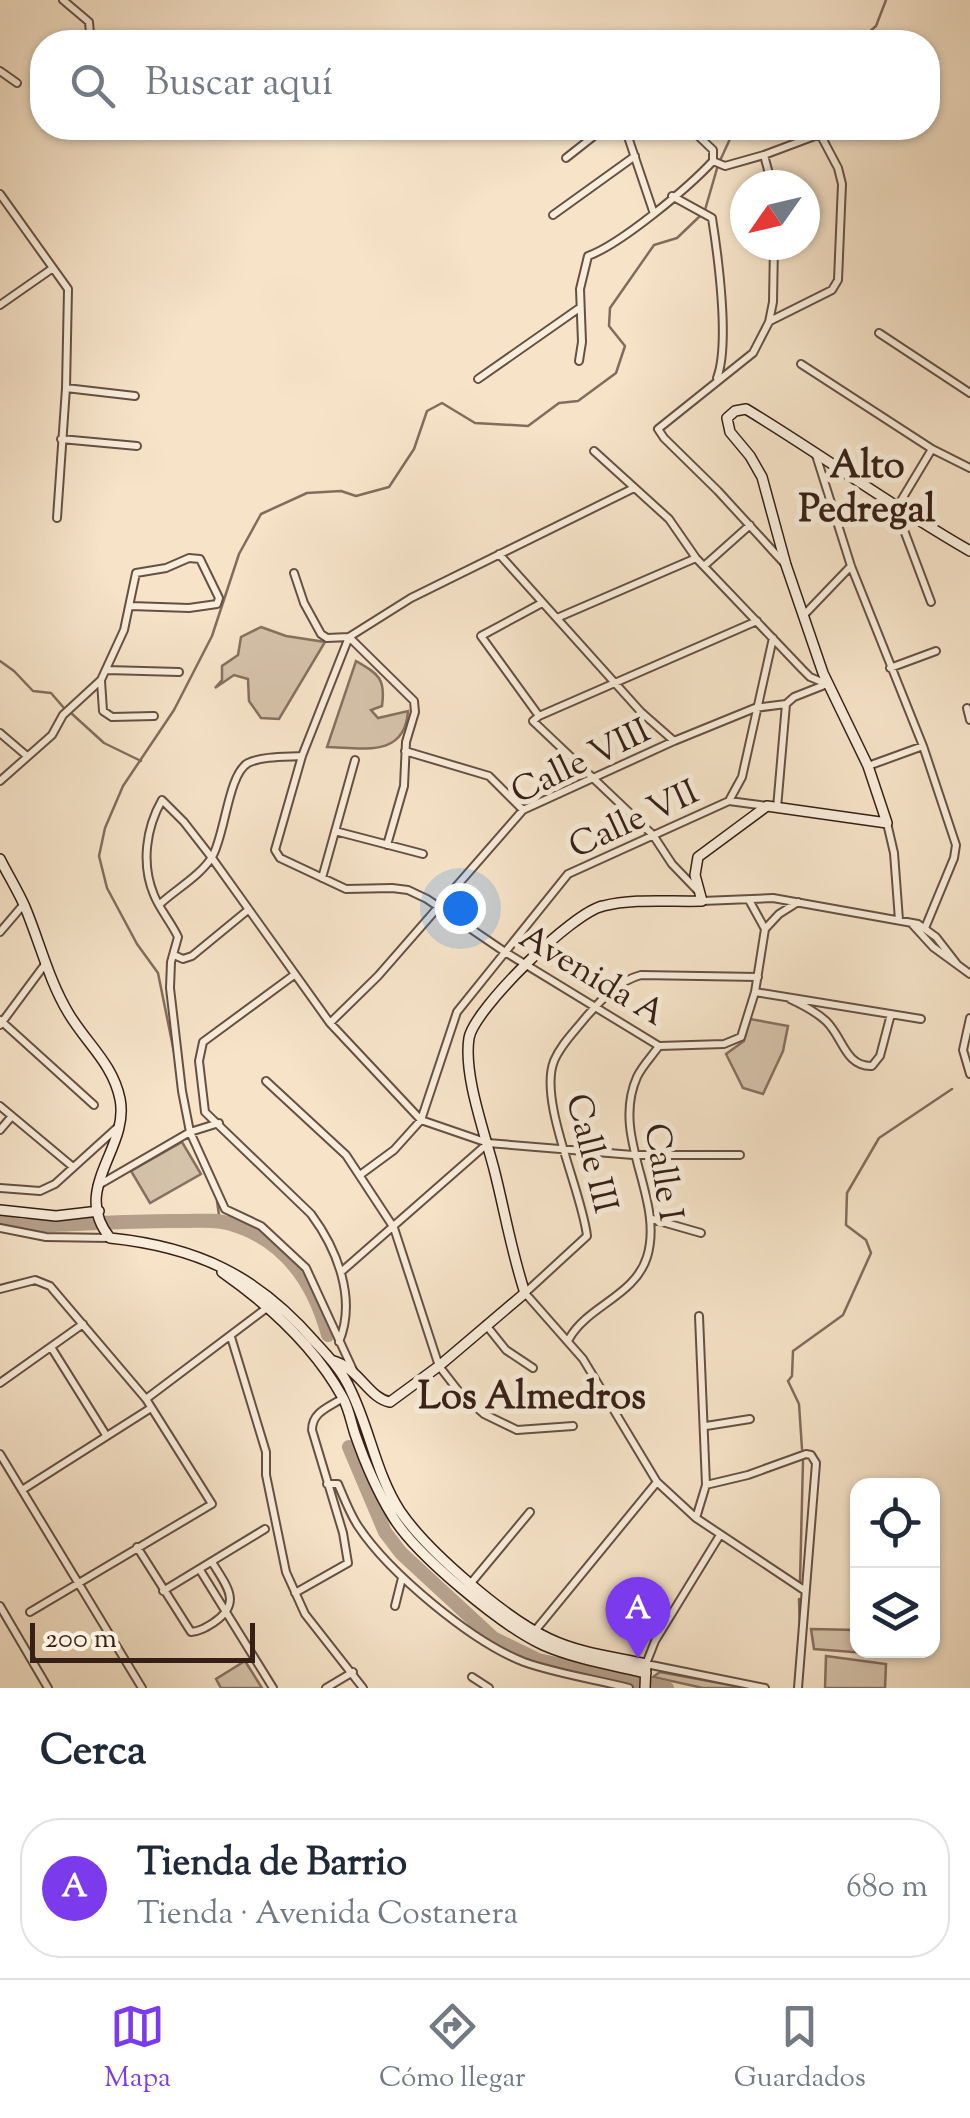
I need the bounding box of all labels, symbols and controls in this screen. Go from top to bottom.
search box [30,30,940,140]
icon: search [65,58,120,113]
text: Buscar aquí [145,58,333,112]
north arrow [730,170,820,260]
district label: Alto Pedregal [798,441,936,539]
street label: Calle VIII [503,707,660,819]
street label: Calle VII [561,769,708,873]
your location [435,883,486,934]
street label: Avenida A [508,913,674,1041]
street label: Calle III [550,1089,629,1219]
street label: Calle I [629,1120,694,1225]
district label: Los Almedros [418,1372,646,1426]
map controls [850,1478,940,1658]
button: locate [850,1478,940,1568]
button: layers [850,1568,940,1658]
pin: A [606,1576,670,1659]
scale bar [30,1618,255,1662]
text: 200 m [45,1620,117,1660]
text: Cerca [40,1723,146,1783]
text: Tienda de Barrio [137,1838,407,1892]
text: A [62,1865,87,1911]
text: 680 m [846,1865,928,1911]
text: Tienda · Avenida Costanera [137,1892,518,1938]
tab: Mapa [104,1999,171,2099]
tab: Cómo llegar [379,1999,525,2099]
tab: Guardados [734,1999,866,2099]

